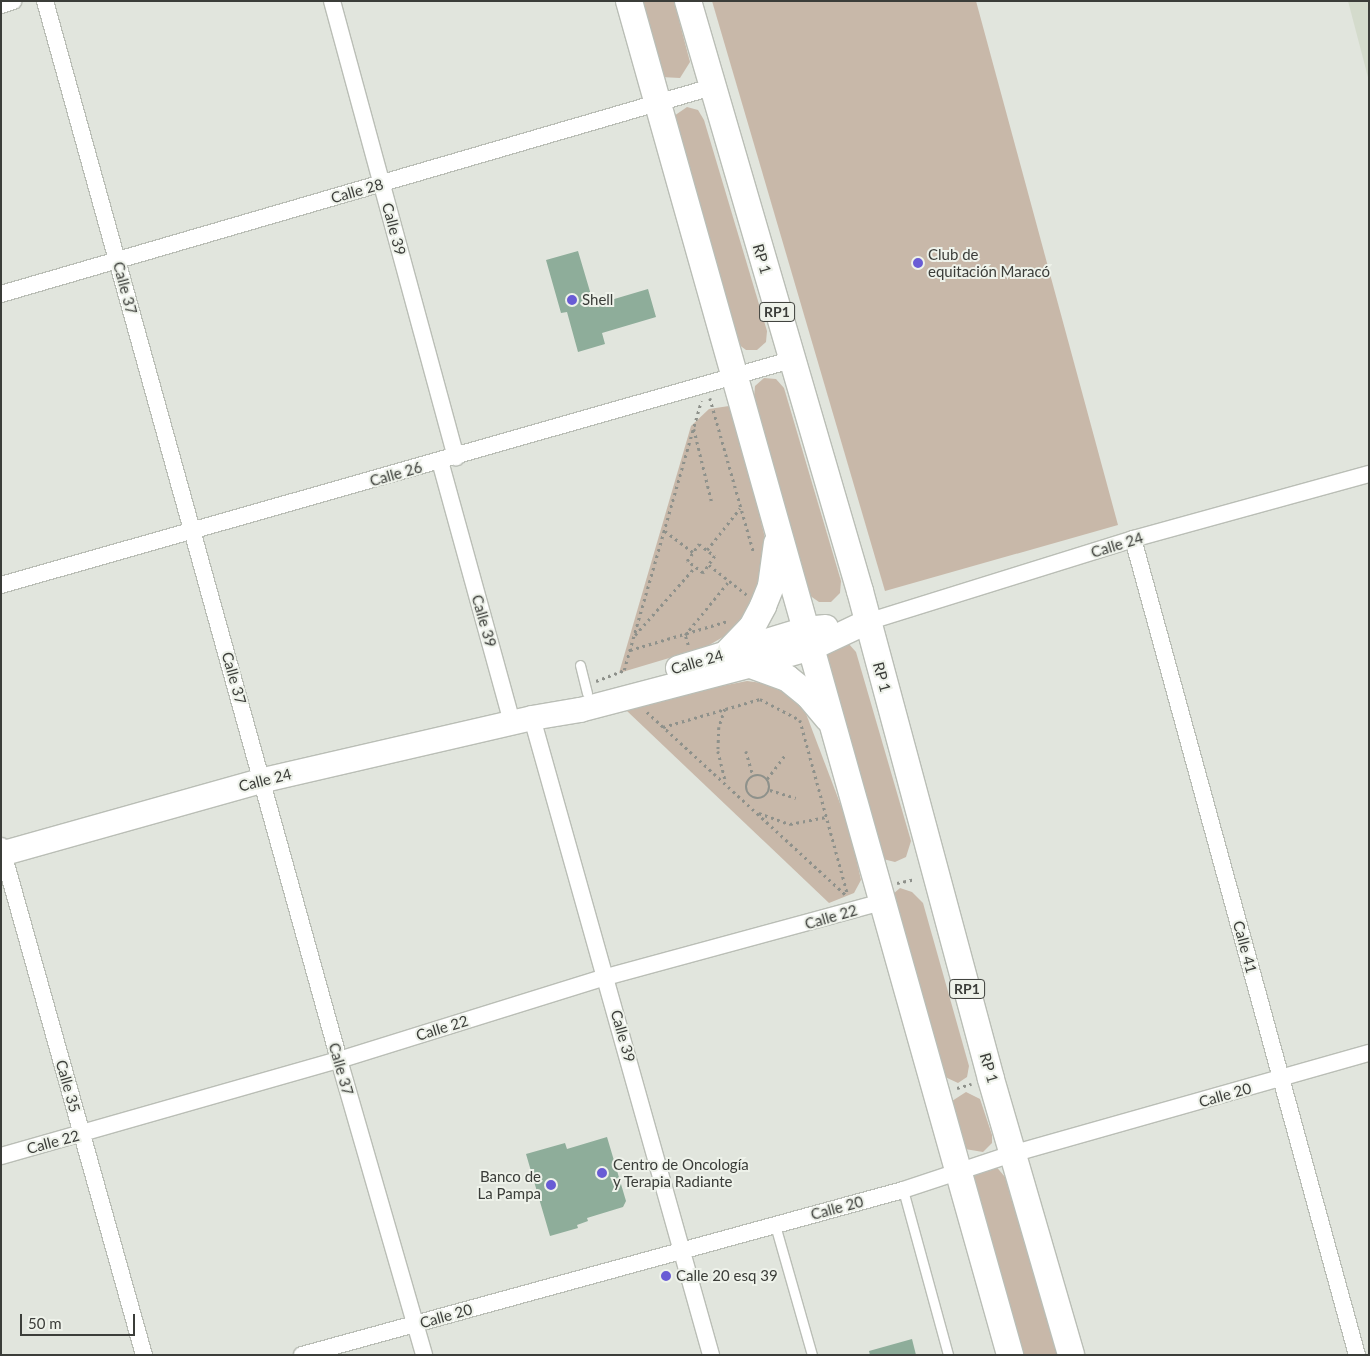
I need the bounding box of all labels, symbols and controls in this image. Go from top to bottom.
street label: Calle 28 [329,175,385,207]
street label: Calle 39 [378,201,410,257]
street label: RP 1 [749,242,775,276]
place label: Club de equitación Maracó [928,245,1050,280]
marker: Club de equitación Maracó [912,257,924,269]
street label: Calle 37 [109,260,141,316]
place label: Shell [582,291,613,309]
marker: Shell [566,294,578,306]
road number: RP1 [758,300,796,324]
street label: Calle 26 [368,458,424,490]
street label: Calle 24 [1089,529,1145,561]
street label: Calle 39 [468,593,500,649]
street label: Calle 24 [669,646,725,678]
street label: Calle 37 [218,650,250,706]
street label: RP 1 [869,660,895,694]
street label: Calle 24 [237,765,293,795]
street label: Calle 22 [803,901,859,933]
street label: Calle 41 [1229,919,1261,975]
road number: RP1 [948,978,986,1001]
street label: Calle 39 [607,1008,639,1064]
street label: Calle 22 [414,1012,470,1044]
street label: Calle 37 [325,1041,357,1097]
street label: RP 1 [976,1051,1002,1085]
street label: Calle 35 [52,1058,84,1114]
street label: Calle 20 [1197,1079,1253,1111]
street label: Calle 22 [25,1126,81,1158]
place label: Centro de Oncología y Terapia Radiante [613,1155,749,1190]
marker: Centro de Oncología y Terapia Radiante [595,1166,609,1180]
place label: Banco de La Pampa [478,1167,541,1202]
marker: Banco de La Pampa [545,1179,557,1191]
street label: Calle 20 [809,1192,865,1224]
place label: Calle 20 esq 39 [676,1267,778,1285]
marker: Calle 20 esq 39 [660,1270,672,1282]
street label: Calle 20 [418,1300,474,1332]
scale bar [22,1304,138,1336]
text: 50 m [28,1314,62,1332]

